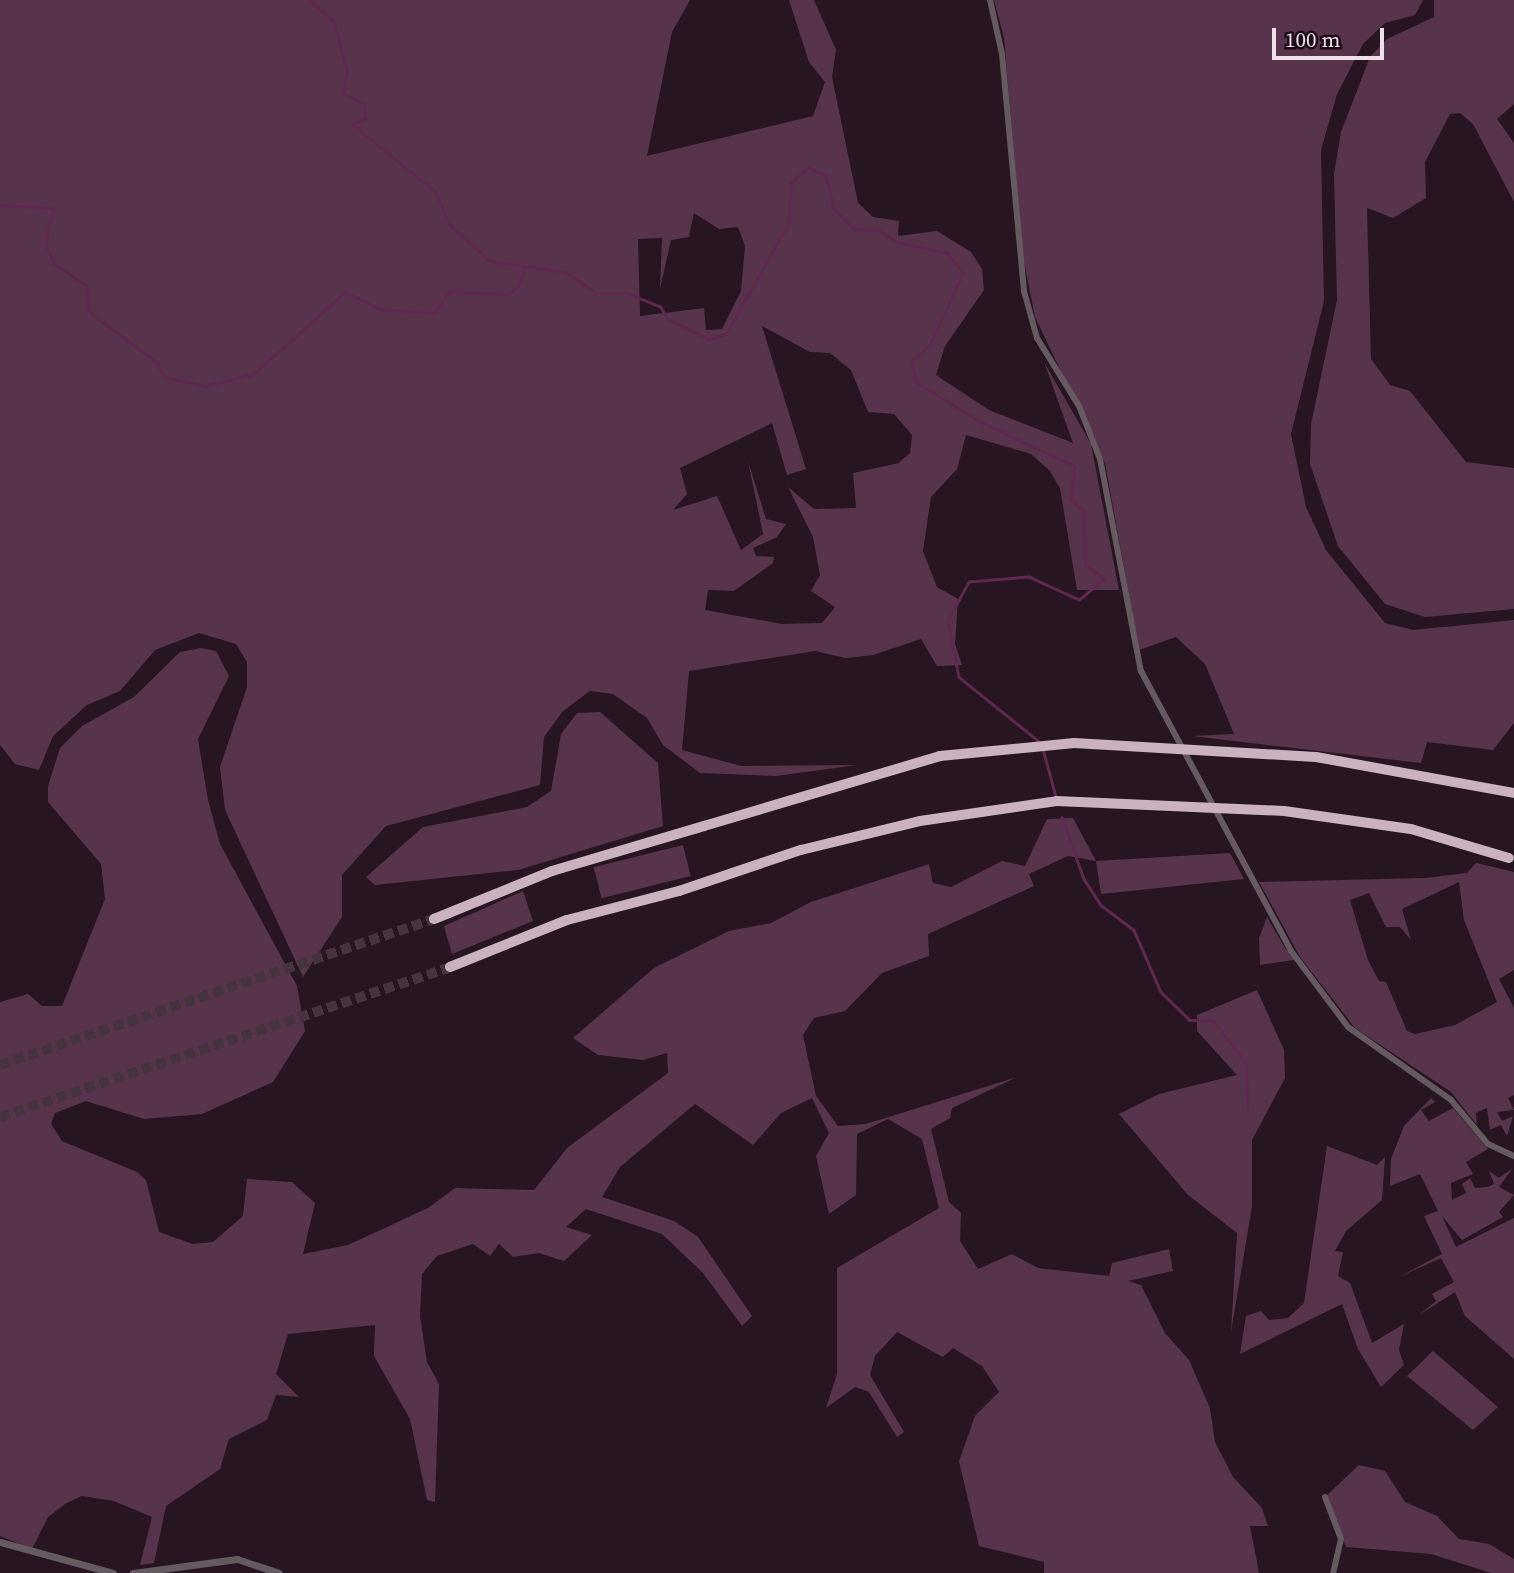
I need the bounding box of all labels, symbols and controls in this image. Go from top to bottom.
scale bar [1276,14,1388,58]
text: 100 m [1285,25,1340,54]

